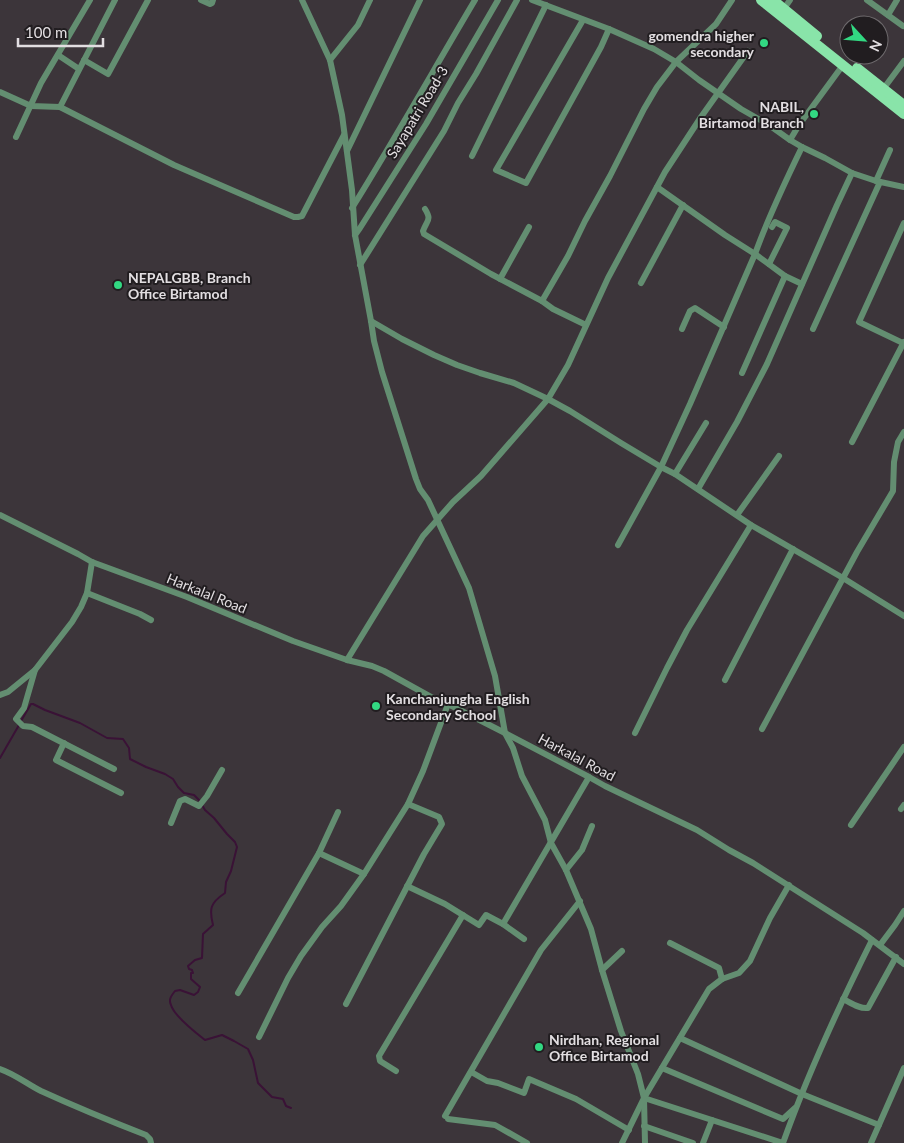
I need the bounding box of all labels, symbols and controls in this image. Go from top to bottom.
scale bar [18,15,102,47]
north arrow [839,15,889,65]
text: 100 m [25,23,67,41]
place label: gomendra higher secondary [649,27,755,60]
marker: gomendra higher secondary [758,37,770,49]
text: N [866,37,886,54]
street label: Sayapatri Road-3 [383,63,451,161]
place label: NABIL, Birtamod Branch [699,98,804,131]
marker: NABIL, Birtamod Branch [808,108,820,120]
place label: NEPALGBB, Branch Office Birtamod [128,269,251,302]
marker: NEPALGBB, Branch Office Birtamod [112,279,124,291]
street label: Harkalal Road [164,569,250,617]
place label: Kanchanjungha English Secondary School [386,690,530,723]
marker: Kanchanjungha English Secondary School [370,700,382,712]
street label: Harkalal Road [536,730,618,784]
place label: Nirdhan, Regional Office Birtamod [549,1031,659,1064]
marker: Nirdhan, Regional Office Birtamod [533,1041,545,1053]

